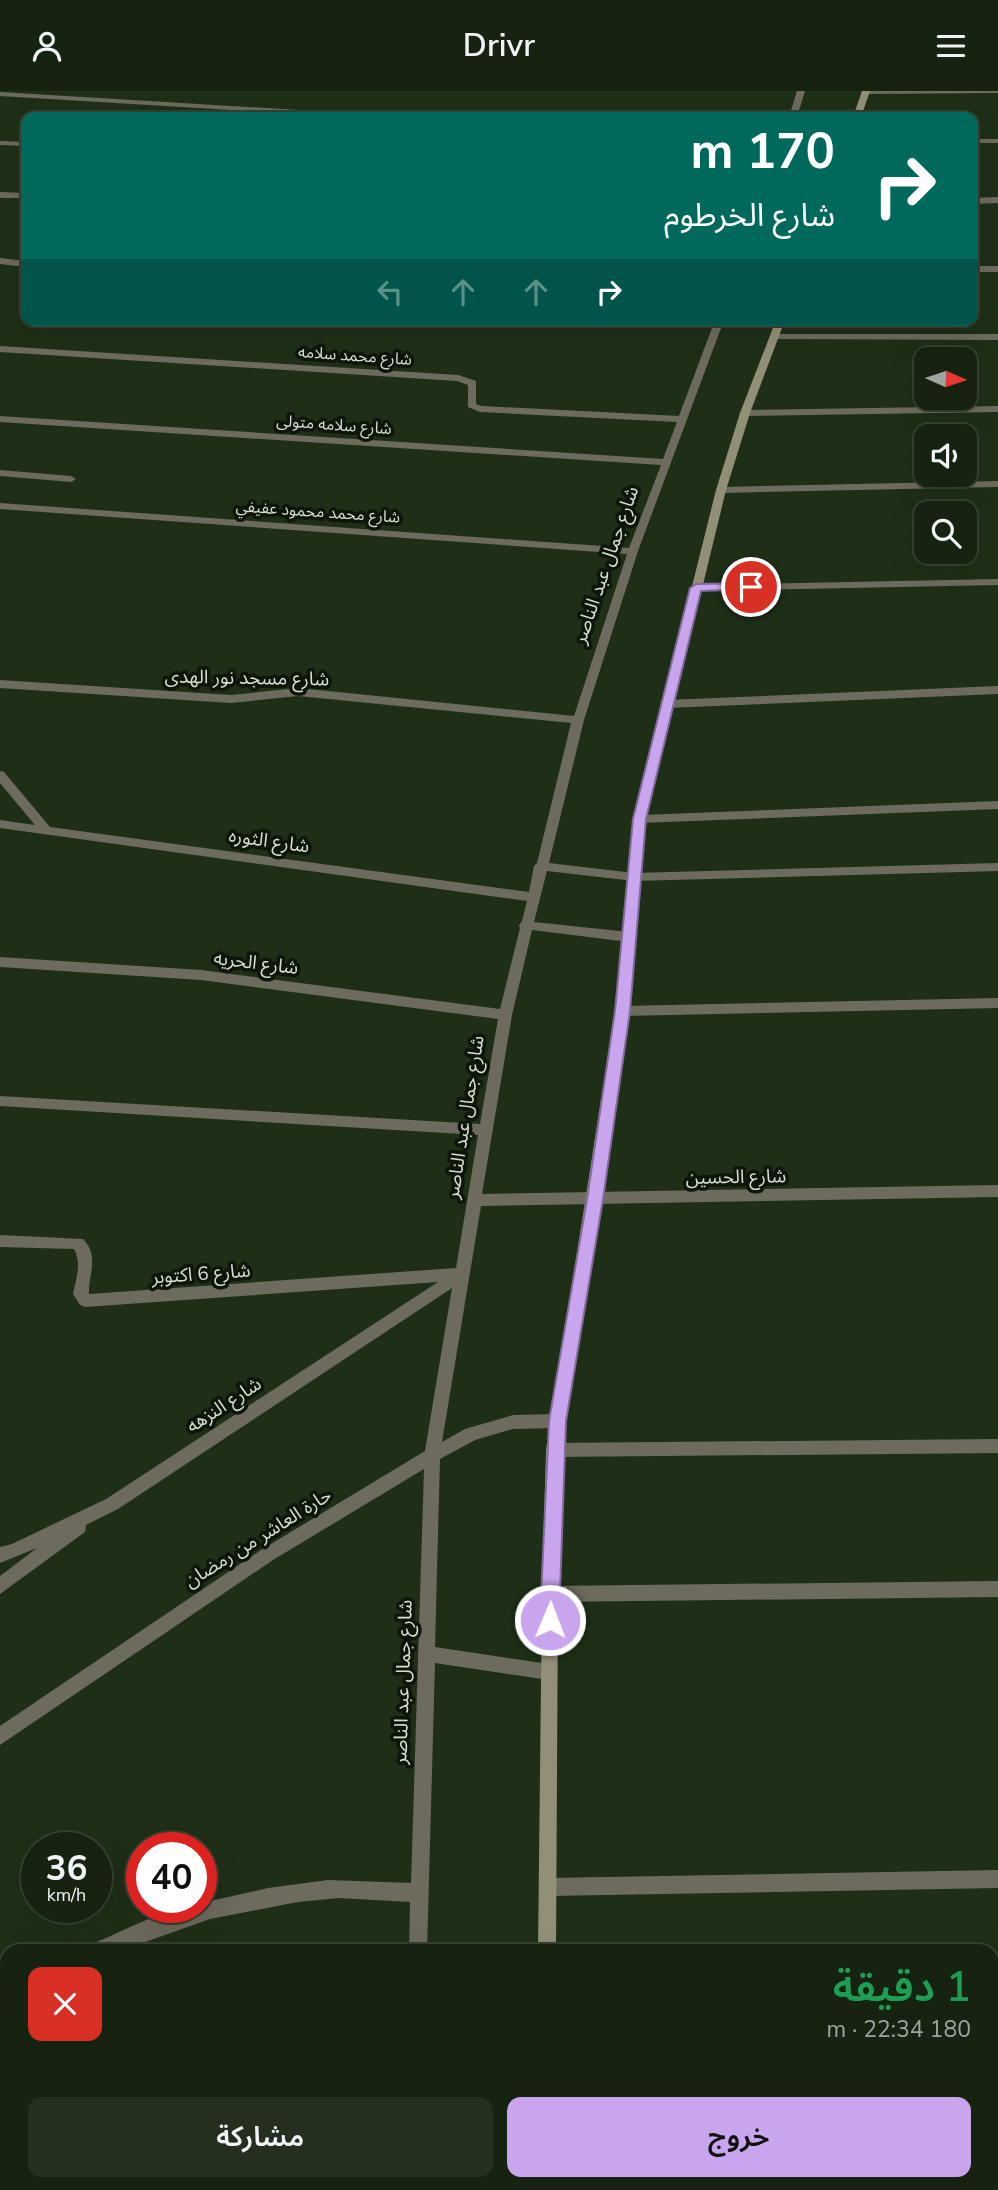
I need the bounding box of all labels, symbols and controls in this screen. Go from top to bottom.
text: Drivr [463,24,535,67]
icon: person [28,27,66,65]
icon: menu [932,27,970,65]
text: 170 m [691,118,835,185]
icon: right [859,140,950,231]
text: شارع الخرطوم [664,194,835,237]
icon: left [371,273,409,311]
icon: ahead [444,273,482,311]
icon: ahead [517,273,555,311]
icon: right [590,273,628,311]
street label: شارع محمد سلامه [297,341,413,372]
north arrow [914,347,976,409]
map controls [914,347,977,564]
street label: شارع سلامه متولى [276,410,392,441]
button: sound [914,424,977,487]
street label: شارع جمال عبد الناصر [567,483,645,648]
street label: شارع محمد محمود عفيفي [235,495,401,530]
button: search [914,501,977,564]
pin [721,557,781,617]
icon: arrive [732,568,770,606]
street label: شارع مسجد نور الهدى [164,664,330,692]
street label: شارع الثوره [227,822,311,860]
street label: شارع الحريه [212,945,300,981]
street label: شارع جمال عبد الناصر [439,1033,491,1201]
street label: شارع الحسين [685,1163,787,1191]
street label: شارع 6 اكتوبر [150,1258,251,1291]
street label: شارع النزهه [181,1371,267,1439]
street label: حارة العاشر من رمضان [179,1482,337,1594]
position arrow [513,1583,587,1657]
street label: شارع جمال عبد الناصر [387,1599,419,1766]
speed limit sign: 40 [126,1832,217,1923]
text: 36 [45,1845,88,1892]
text: km/h [47,1883,86,1907]
text: 1 دقيقة [833,1959,971,2016]
button: close [28,1967,102,2041]
text: 180 m · 22:34 [826,2014,971,2045]
button: مشاركة [28,2097,493,2177]
button: خروج [507,2097,971,2177]

